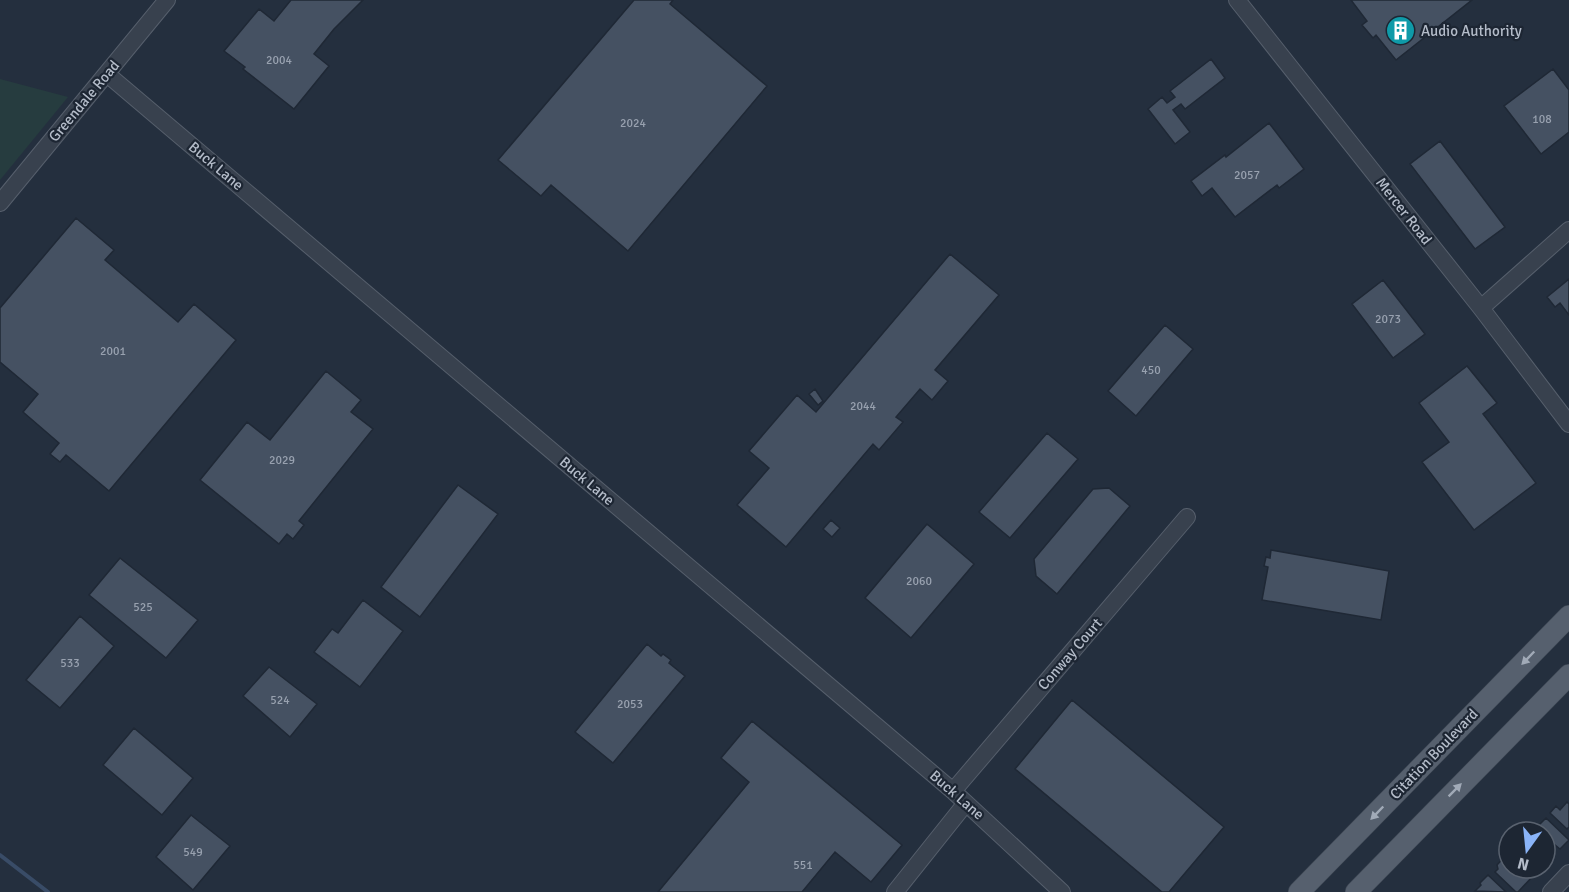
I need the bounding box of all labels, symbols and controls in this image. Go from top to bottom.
building icon: Audio Authority [1384,15,1416,47]
place label: Audio Authority [1421,22,1522,40]
house number: 2004 [266,53,292,68]
street label: Greendale Road [45,57,123,145]
house number: 108 [1532,112,1552,127]
house number: 2024 [620,116,646,131]
street label: Buck Lane [185,138,247,194]
house number: 2057 [1234,168,1260,183]
street label: Mercer Road [1372,174,1436,248]
house number: 2073 [1375,312,1401,327]
house number: 2001 [100,344,126,359]
house number: 450 [1141,363,1161,378]
house number: 2044 [850,399,876,414]
house number: 2029 [269,453,295,468]
street label: Buck Lane [556,453,618,509]
house number: 2060 [906,574,932,589]
house number: 525 [133,600,153,615]
street label: Conway Court [1034,614,1106,694]
one-way arrow [1521,651,1535,666]
house number: 533 [60,656,80,671]
house number: 524 [270,693,290,708]
house number: 2053 [617,697,643,712]
street label: Citation Boulevard [1386,705,1482,803]
street label: Buck Lane [926,767,988,823]
one-way arrow [1448,784,1462,798]
one-way arrow [1370,805,1384,820]
north arrow [1497,820,1557,880]
house number: 549 [183,845,203,860]
text: N [1515,852,1531,875]
house number: 551 [793,858,813,873]

